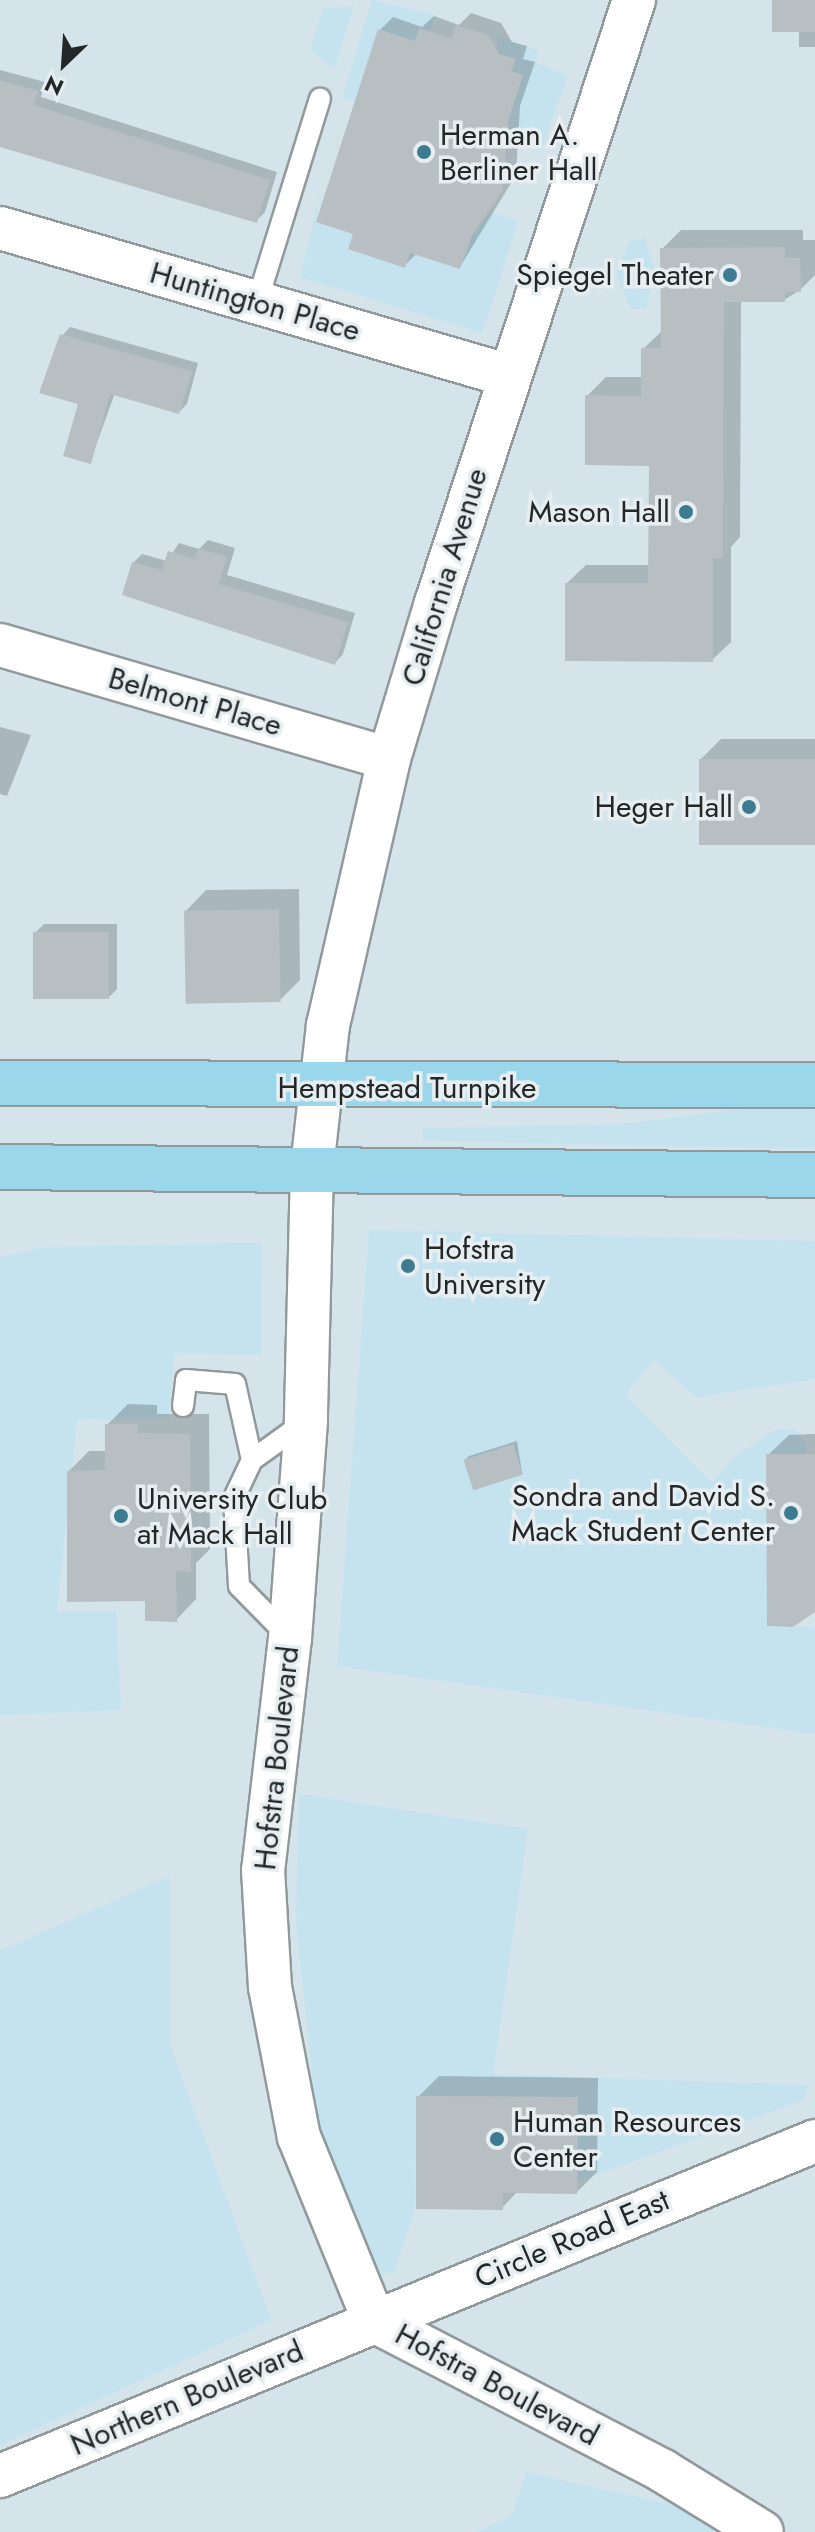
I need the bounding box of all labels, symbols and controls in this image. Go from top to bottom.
north arrow [24,24,104,104]
text: N [39,68,69,104]
place label: Herman A. Berliner Hall [440,117,597,188]
marker: Herman A. Berliner Hall [415,143,433,161]
street label: Huntington Place [146,255,364,349]
place label: Spiegel Theater [516,257,714,293]
marker: Spiegel Theater [721,266,739,284]
street label: California Avenue [395,464,495,690]
place label: Mason Hall [528,494,670,530]
marker: Mason Hall [677,503,695,521]
street label: Belmont Place [104,660,286,744]
place label: Heger Hall [595,789,733,825]
marker: Heger Hall [740,798,758,816]
street label: Hempstead Turnpike [277,1070,537,1106]
place label: Hofstra University [424,1231,545,1302]
marker: Hofstra University [399,1257,417,1275]
place label: Sondra and David S. Mack Student Center [511,1478,775,1548]
place label: University Club at Mack Hall [137,1481,327,1552]
marker: Sondra and David S. Mack Student Center [782,1504,800,1522]
marker: University Club at Mack Hall [112,1507,130,1525]
street label: Hofstra Boulevard [247,1644,307,1872]
place label: Human Resources Center [513,2104,741,2174]
marker: Human Resources Center [488,2130,506,2148]
street label: Circle Road East [469,2182,675,2296]
street label: Hofstra Boulevard [389,2316,605,2454]
street label: Northern Boulevard [65,2333,309,2463]

